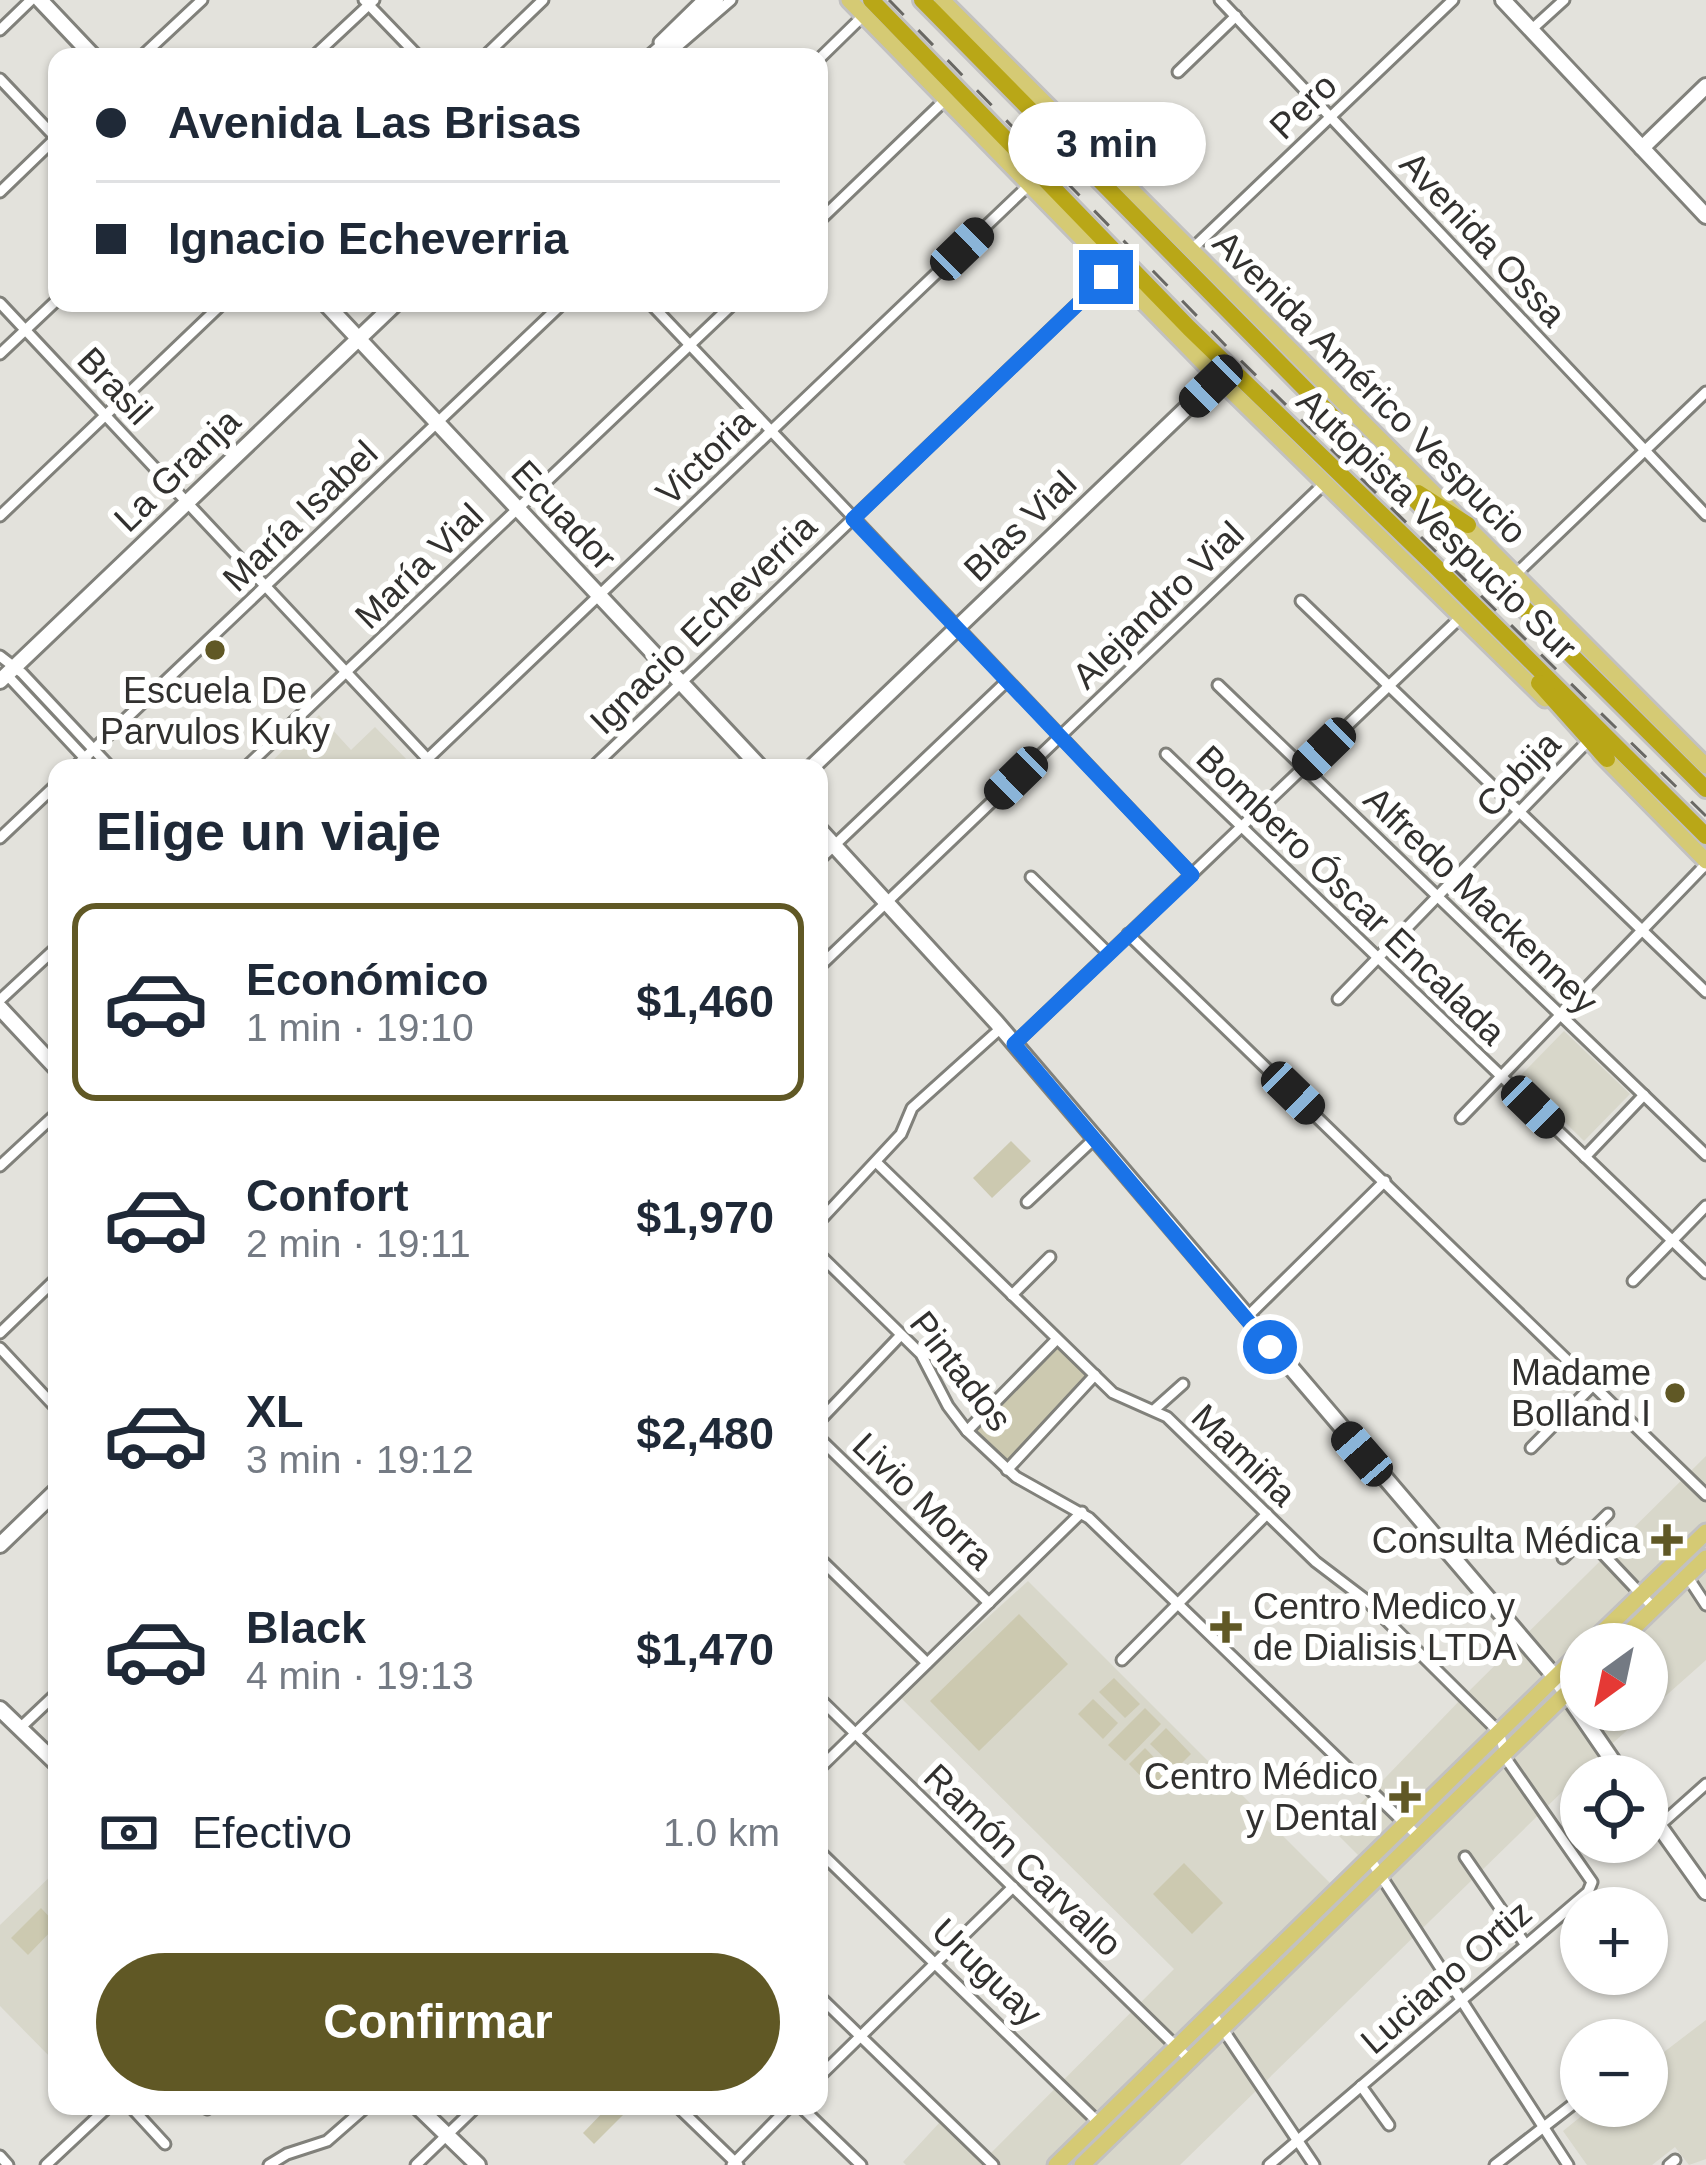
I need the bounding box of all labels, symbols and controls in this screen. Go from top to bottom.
street label: Pero [1261,65,1345,147]
text: Avenida Las Brisas [168,97,582,148]
callout: 3 min [1007,103,1205,187]
text: 3 min [1056,122,1158,165]
street label: Avenida Ossa [1392,143,1575,335]
car [924,211,1000,287]
text: Ignacio Echeverria [168,213,568,264]
street label: Avenida Américo Vespucio [1205,222,1535,552]
route end [1079,250,1133,304]
street label: Brasil [69,339,161,433]
car [1173,348,1249,424]
street label: Autopista Vespucio Sur [1289,380,1585,668]
street label: La Granja [106,400,249,540]
street label: Victoria [648,400,763,513]
street label: María Isabel [215,432,385,600]
street label: Ecuador [503,452,625,578]
street label: Blas Vial [956,463,1084,589]
street label: María Vial [347,495,491,637]
street label: Ignacio Echeverria [582,505,825,742]
street label: Alejandro Vial [1064,513,1252,697]
marker: Escuela De Parvulos Kuky [202,637,228,663]
place label: Escuela De Parvulos Kuky [100,670,330,752]
car [1286,711,1362,787]
street label: Cobija [1468,722,1569,825]
street label: Bombero Óscar Encalada [1188,737,1514,1054]
car [978,740,1054,816]
street label: Alfredo Mackenney [1356,778,1606,1022]
text: Elige un viaje [96,801,441,861]
icon: car [102,948,210,1056]
text: Económico [246,954,489,1005]
text: $1,460 [636,976,774,1027]
text: 1 min · 19:10 [246,1006,474,1049]
car [1255,1055,1331,1131]
car [1495,1069,1571,1145]
icon: car [102,1164,210,1272]
text: Confort [246,1170,408,1221]
text: $1,970 [636,1192,774,1243]
text: 2 min · 19:11 [246,1222,471,1265]
street label: Pintados [902,1303,1020,1439]
route start [1243,1320,1297,1374]
place label: Madame Bolland I [1511,1352,1651,1434]
icon: car [102,1380,210,1488]
marker: Madame Bolland I [1662,1380,1688,1406]
text: XL [246,1386,304,1437]
street label: Mamiña [1184,1396,1305,1515]
text: $2,480 [636,1408,774,1459]
car [1325,1415,1399,1493]
street label: Livio Morra [845,1424,1002,1578]
text: 3 min · 19:12 [246,1438,474,1481]
place label: Consulta Médica [1372,1520,1641,1561]
marker: Consulta Médica [1651,1524,1683,1556]
place label: Centro Medico y de Dialisis LTDA [1253,1586,1516,1668]
icon: car [102,1596,210,1704]
text: Black [246,1602,366,1653]
marker: Centro Medico y de Dialisis LTDA [1210,1611,1242,1643]
north arrow [1560,1623,1668,1731]
map controls [1560,1623,1668,2127]
text: $1,470 [636,1624,774,1675]
text: 4 min · 19:13 [246,1654,474,1697]
button: locate [1560,1755,1668,1863]
street label: Ramón Carvallo [916,1756,1130,1964]
place label: Centro Médico y Dental [1144,1756,1378,1838]
marker: Centro Médico y Dental [1389,1781,1421,1813]
icon: cash [96,1800,162,1866]
text: Efectivo [192,1807,352,1858]
text: 1.0 km [663,1811,780,1854]
button: + [1560,1887,1668,1995]
street label: Luciano Ortiz [1353,1892,1539,2062]
street label: Uruguay [924,1910,1050,2034]
button: Confirmar [96,1953,780,2091]
button: − [1560,2019,1668,2127]

